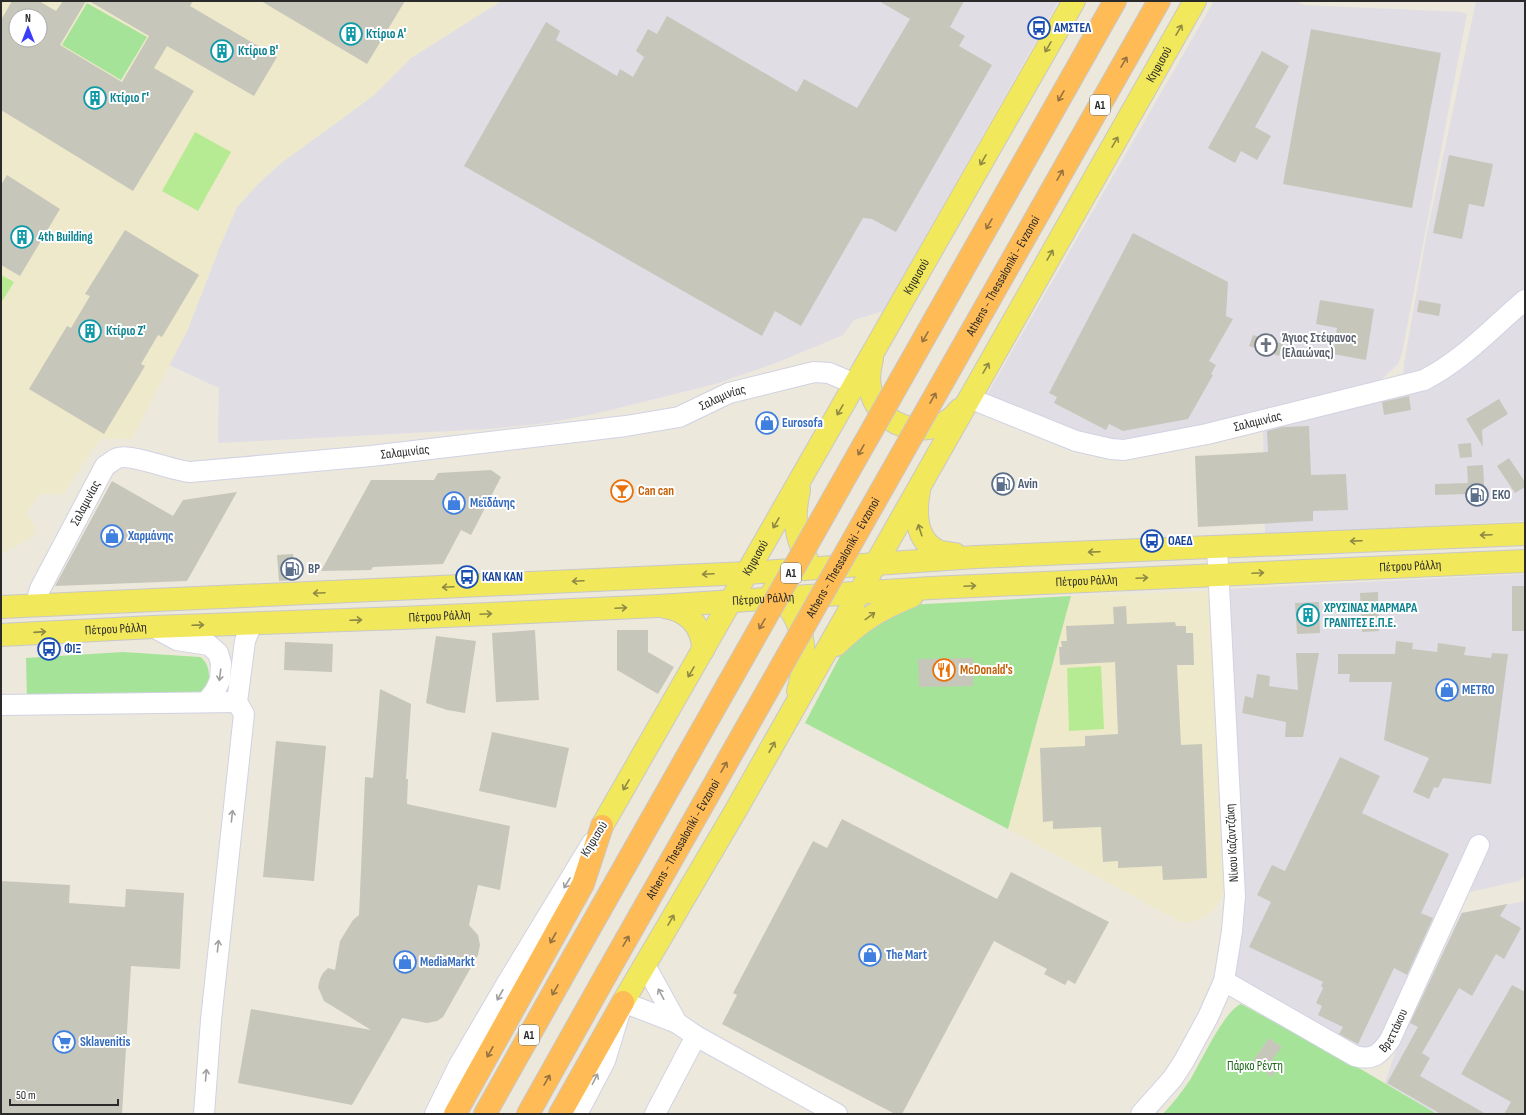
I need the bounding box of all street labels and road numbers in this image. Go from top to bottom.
street label: Κηφισού [1142,44,1176,85]
road number: Α1 [1090,95,1110,115]
street label: Athens - Thessaloniki - Evzonoi [962,213,1043,340]
street label: Κηφισού [900,256,933,297]
street label: Σαλαμινίας [697,381,747,414]
street label: Σαλαμινίας [1232,408,1283,435]
street label: Σαλαμινίας [380,441,430,463]
street label: Σαλαμινίας [67,478,104,528]
street label: Athens - Thessaloniki - Evzonoi [802,495,883,621]
street label: Κηφισού [739,537,772,579]
street label: Πέτρου Ράλλη [1379,557,1442,576]
road number: Α1 [781,563,801,583]
street label: Πέτρου Ράλλη [1055,572,1118,590]
street label: Πέτρου Ράλλη [732,589,795,609]
street label: Πέτρου Ράλλη [408,607,471,626]
street label: Πέτρου Ράλλη [84,619,147,639]
street label: Athens - Thessaloniki - Evzonoi [642,776,723,903]
street label: Νίκου Καζαντζάκη [1222,803,1242,883]
street label: Κηφισού [577,818,611,860]
street label: Βρεττάκου [1375,1006,1411,1056]
road number: Α1 [519,1025,539,1045]

